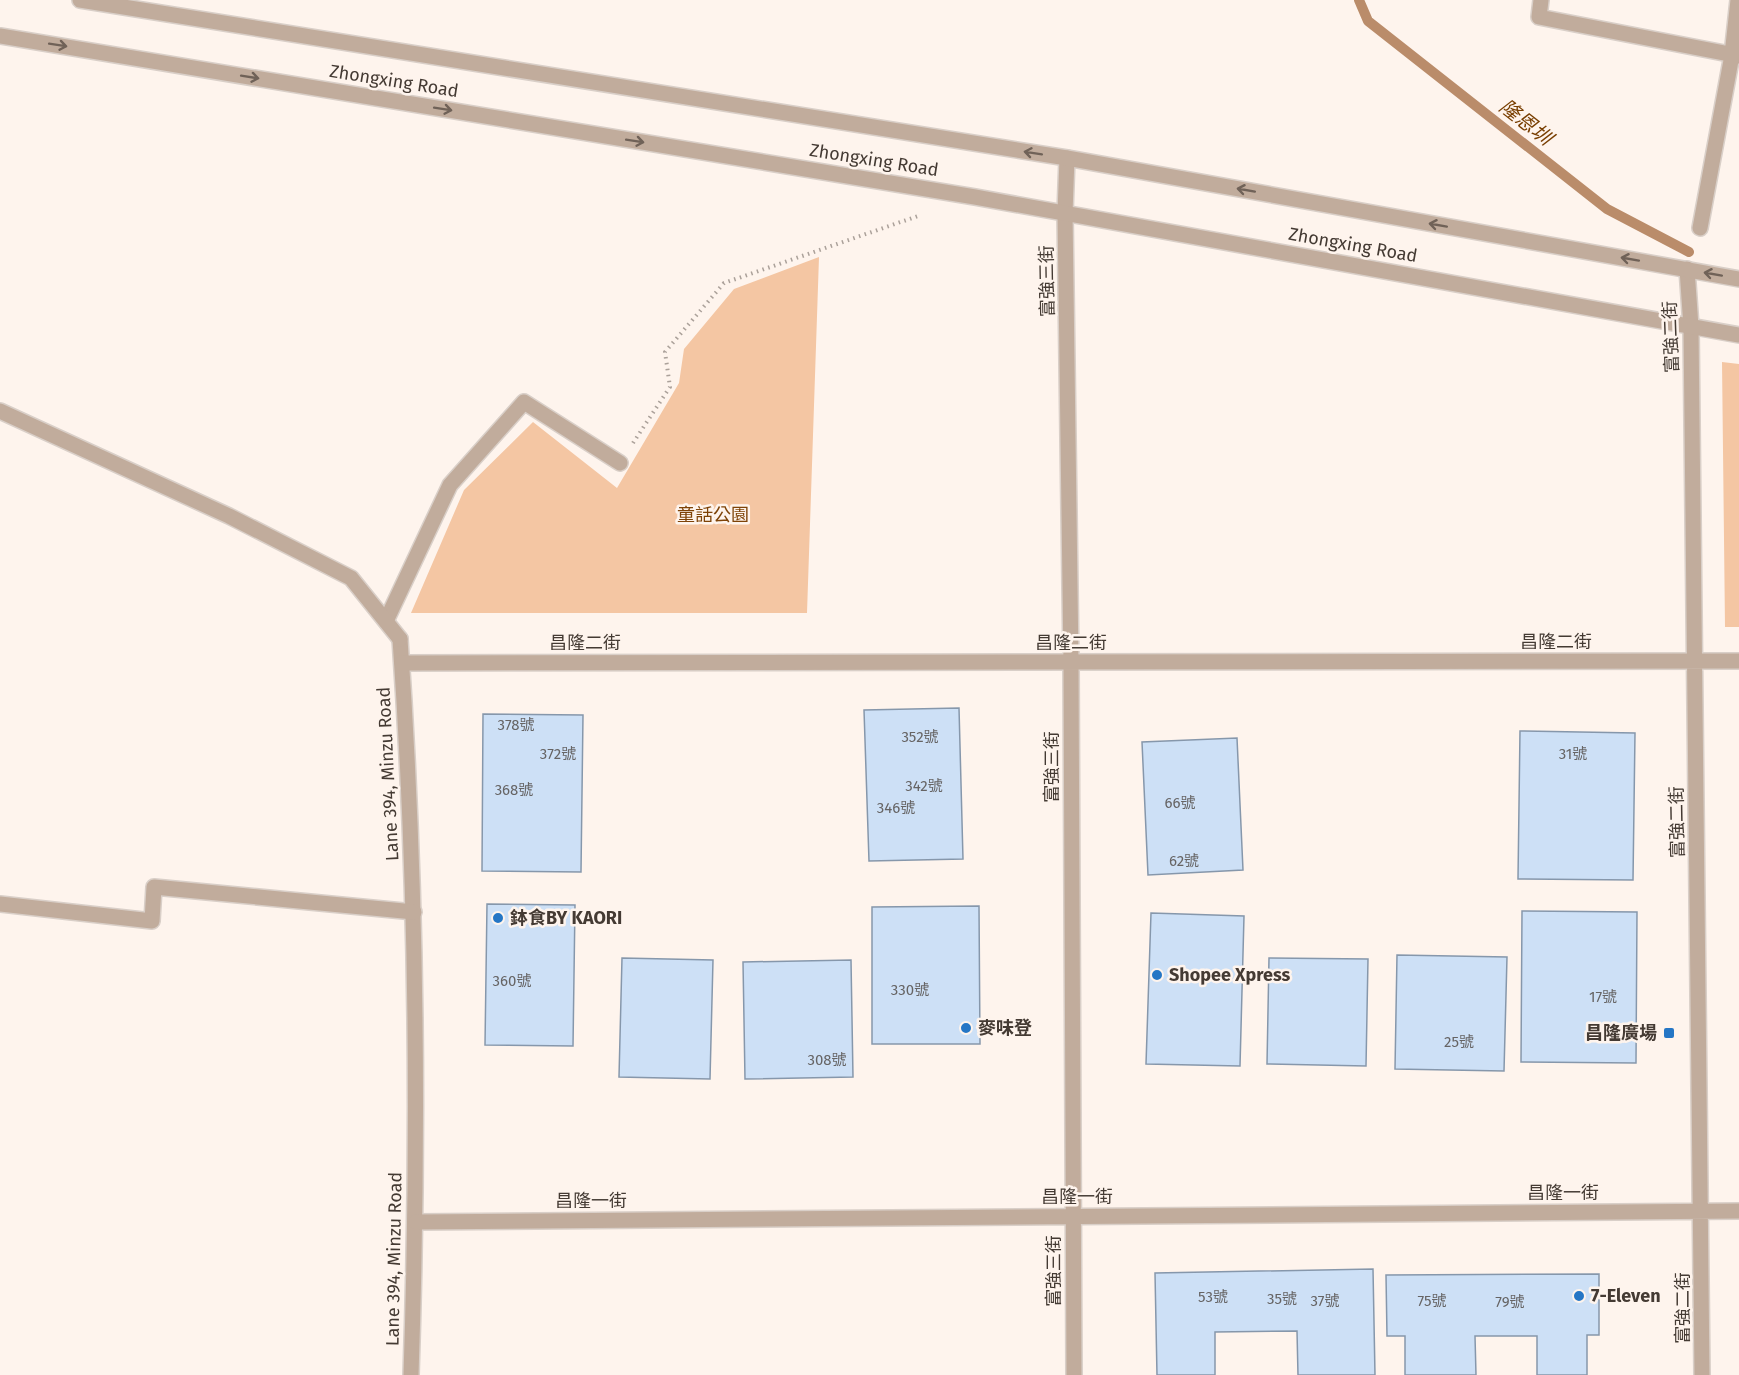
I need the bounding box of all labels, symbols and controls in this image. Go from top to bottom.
one-way arrow [47,40,67,51]
street label: Zhongxing Road [328,60,460,102]
one-way arrow [240,72,259,83]
water label: 隆恩圳 [1495,94,1559,152]
one-way arrow [432,103,452,114]
one-way arrow [625,135,644,146]
street label: Zhongxing Road [808,139,940,181]
one-way arrow [1024,147,1044,158]
one-way arrow [1237,184,1256,195]
one-way arrow [1429,219,1448,230]
street label: Zhongxing Road [1287,223,1419,267]
street label: 富強三街 [1035,245,1059,317]
one-way arrow [1620,253,1640,264]
one-way arrow [1704,268,1724,279]
street label: 富強二街 [1659,301,1683,373]
park label: 童話公園 [677,504,749,526]
street label: 昌隆二街 [1520,631,1592,653]
street label: 昌隆二街 [549,632,621,654]
street label: 昌隆二街 [1035,632,1107,654]
street label: Lane 394, Minzu Road [372,686,404,862]
house number: 378號 [497,716,535,734]
house number: 352號 [901,728,939,746]
street label: 富強三街 [1041,731,1063,803]
house number: 372號 [540,745,576,763]
house number: 31號 [1559,745,1587,763]
house number: 342號 [905,777,943,795]
house number: 368號 [495,781,533,799]
street label: 富強二街 [1665,786,1689,858]
house number: 66號 [1165,794,1196,812]
house number: 346號 [877,799,915,817]
house number: 62號 [1169,852,1199,870]
place label: 鉢食BY KAORI [510,907,622,929]
marker: 鉢食BY KAORI [491,911,505,925]
place label: Shopee Xpress [1169,964,1290,986]
marker: Shopee Xpress [1150,968,1164,982]
house number: 360號 [493,972,531,990]
house number: 330號 [891,981,929,999]
house number: 17號 [1589,988,1617,1006]
place label: 麥味登 [978,1017,1032,1039]
marker: 麥味登 [959,1021,973,1035]
place label: 昌隆廣場 [1585,1022,1657,1044]
marker: 昌隆廣場 [1662,1026,1676,1040]
house number: 25號 [1444,1033,1474,1051]
house number: 308號 [807,1051,847,1069]
street label: Lane 394, Minzu Road [381,1172,407,1346]
street label: 昌隆一街 [1527,1182,1599,1204]
street label: 昌隆一街 [1041,1186,1113,1208]
street label: 昌隆一街 [555,1190,627,1212]
street label: 富強三街 [1043,1235,1065,1307]
street label: 富強二街 [1672,1272,1694,1344]
place label: 7-Eleven [1591,1285,1661,1307]
house number: 53號 [1198,1288,1228,1306]
marker: 7-Eleven [1572,1289,1586,1303]
house number: 35號 [1267,1290,1297,1308]
house number: 37號 [1310,1292,1340,1310]
house number: 75號 [1418,1292,1446,1310]
house number: 79號 [1495,1293,1525,1311]

